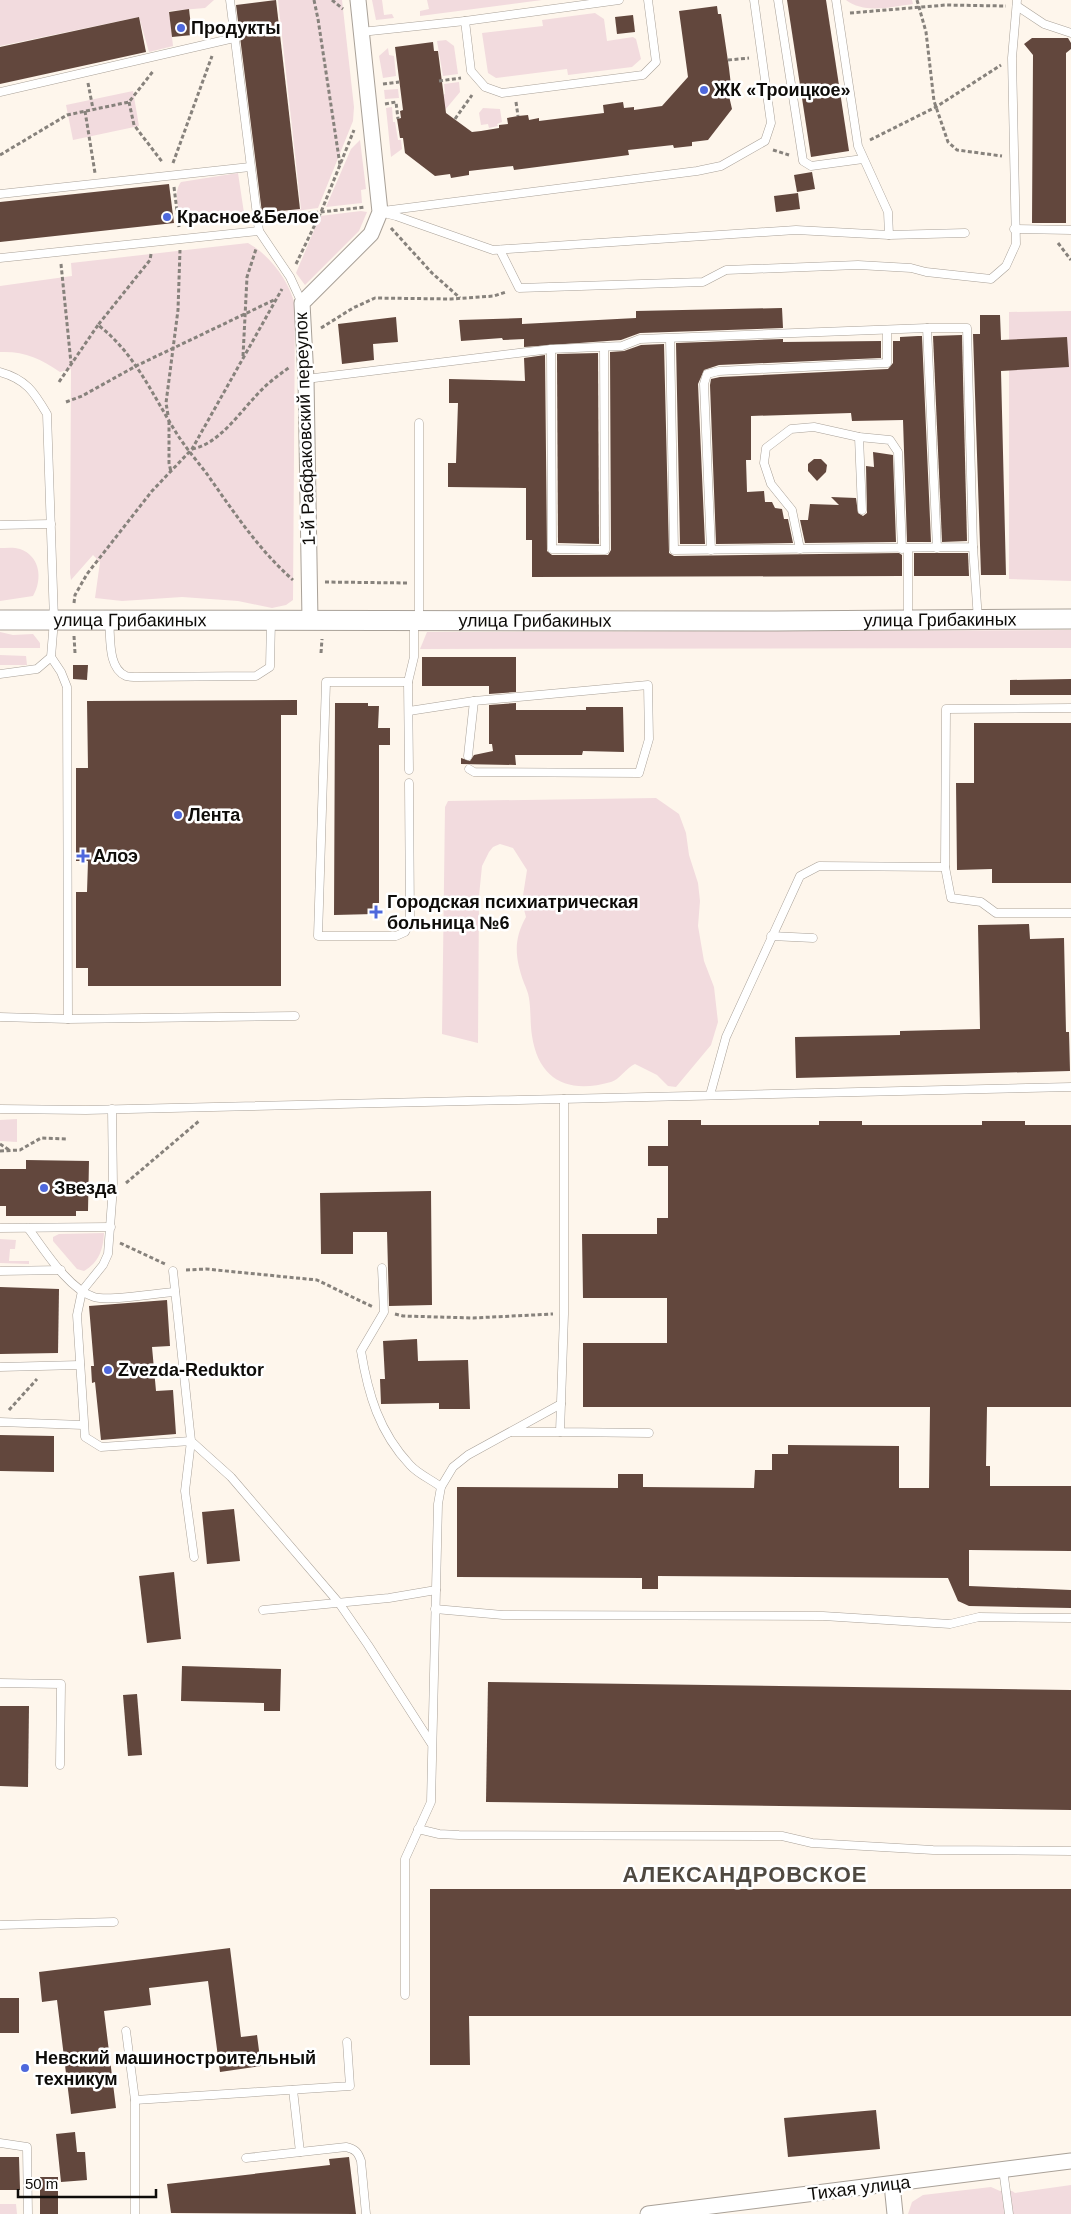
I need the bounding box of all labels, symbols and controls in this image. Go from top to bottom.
place label: Продукты [191,18,281,38]
marker: Продукты [175,22,187,34]
place label: ЖК «Троицкое» [713,80,851,100]
marker: ЖК «Троицкое» [698,84,710,96]
place label: Красное&Белое [177,207,319,227]
marker: Красное&Белое [161,211,173,223]
street label: 1-й Рабфаковский переулок [291,312,319,546]
street label: улица Грибакиных [863,609,1017,630]
street label: улица Грибакиных [53,610,207,630]
street label: улица Грибакиных [458,611,612,631]
place label: Лента [188,805,241,825]
marker: Лента [172,809,184,821]
place label: Алоэ [93,846,138,866]
marker: Алоэ [77,850,89,862]
place label: Городская психиатрическая больница №6 [387,892,638,933]
marker: Городская психиатрическая больница №6 [369,905,383,919]
place label: Звезда [54,1178,117,1198]
marker: Звезда [38,1182,50,1194]
place label: Zvezda-Reduktor [118,1360,264,1380]
marker: Zvezda-Reduktor [102,1364,114,1376]
district label: АЛЕКСАНДРОВСКОЕ [623,1862,867,1887]
place label: Невский машиностроительный техникум [35,2048,316,2089]
marker: Невский машиностроительный техникум [19,2062,31,2074]
scale bar [18,2166,155,2198]
street label: Тихая улица [807,2172,912,2204]
text: 50 m [25,2175,58,2192]

